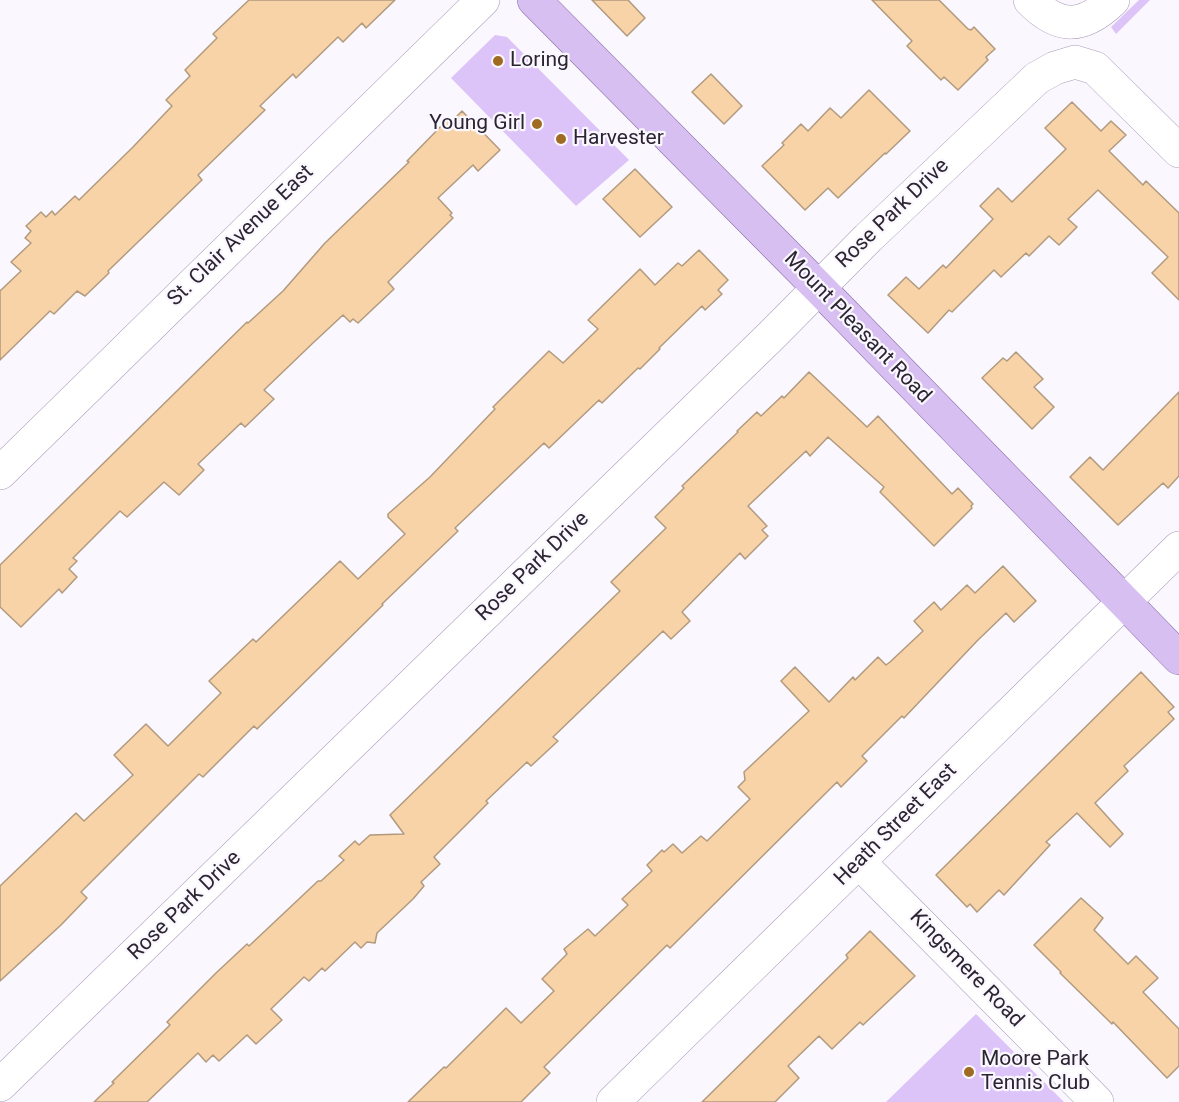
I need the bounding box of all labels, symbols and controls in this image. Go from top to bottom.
place label: Loring [510,48,569,74]
marker: Loring [491,54,505,68]
place label: Young Girl [429,111,525,137]
marker: Young Girl [530,117,544,131]
place label: Harvester [573,126,664,152]
marker: Harvester [554,132,568,146]
street label: Rose Park Drive [831,154,955,274]
street label: St. Clair Avenue East [163,160,319,312]
street label: Mount Pleasant Road [778,247,936,409]
street label: Rose Park Drive [471,507,595,627]
street label: Heath Street East [830,759,962,891]
street label: Rose Park Drive [123,846,247,966]
street label: Kingsmere Road [904,905,1028,1033]
place label: Moore Park Tennis Club [981,1047,1090,1097]
marker: Moore Park Tennis Club [962,1065,976,1079]

